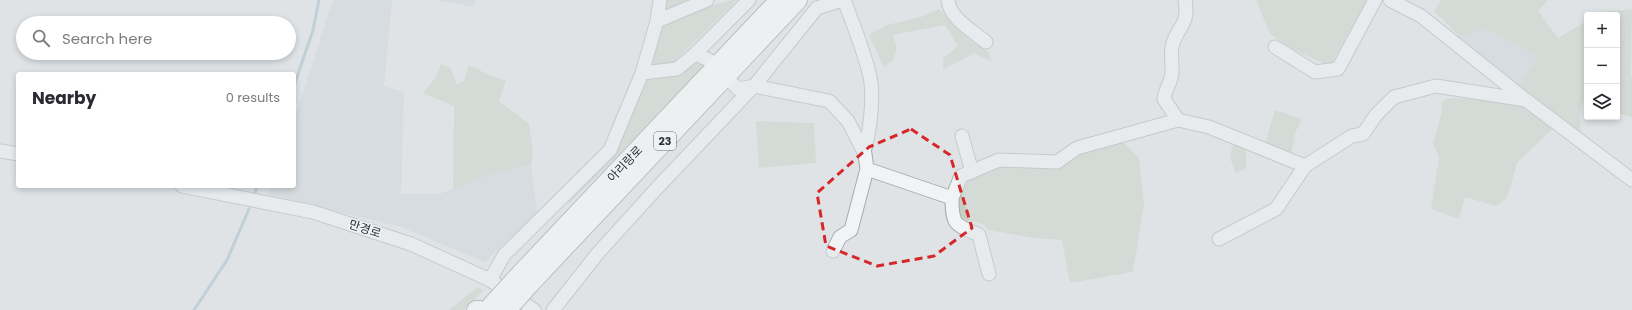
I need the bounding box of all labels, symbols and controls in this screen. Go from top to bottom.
map controls [1584,12,1620,120]
button: + [1584,12,1620,48]
search box [16,16,296,60]
icon: search [30,27,52,49]
text: Search here [62,28,152,49]
button: − [1584,48,1620,84]
button: layers [1584,84,1620,120]
text: Nearby [32,86,96,110]
text: 0 results [226,88,280,107]
road number: 23 [654,132,676,150]
street label: 아리랑로 [603,142,646,185]
street label: 만경로 [347,215,384,242]

